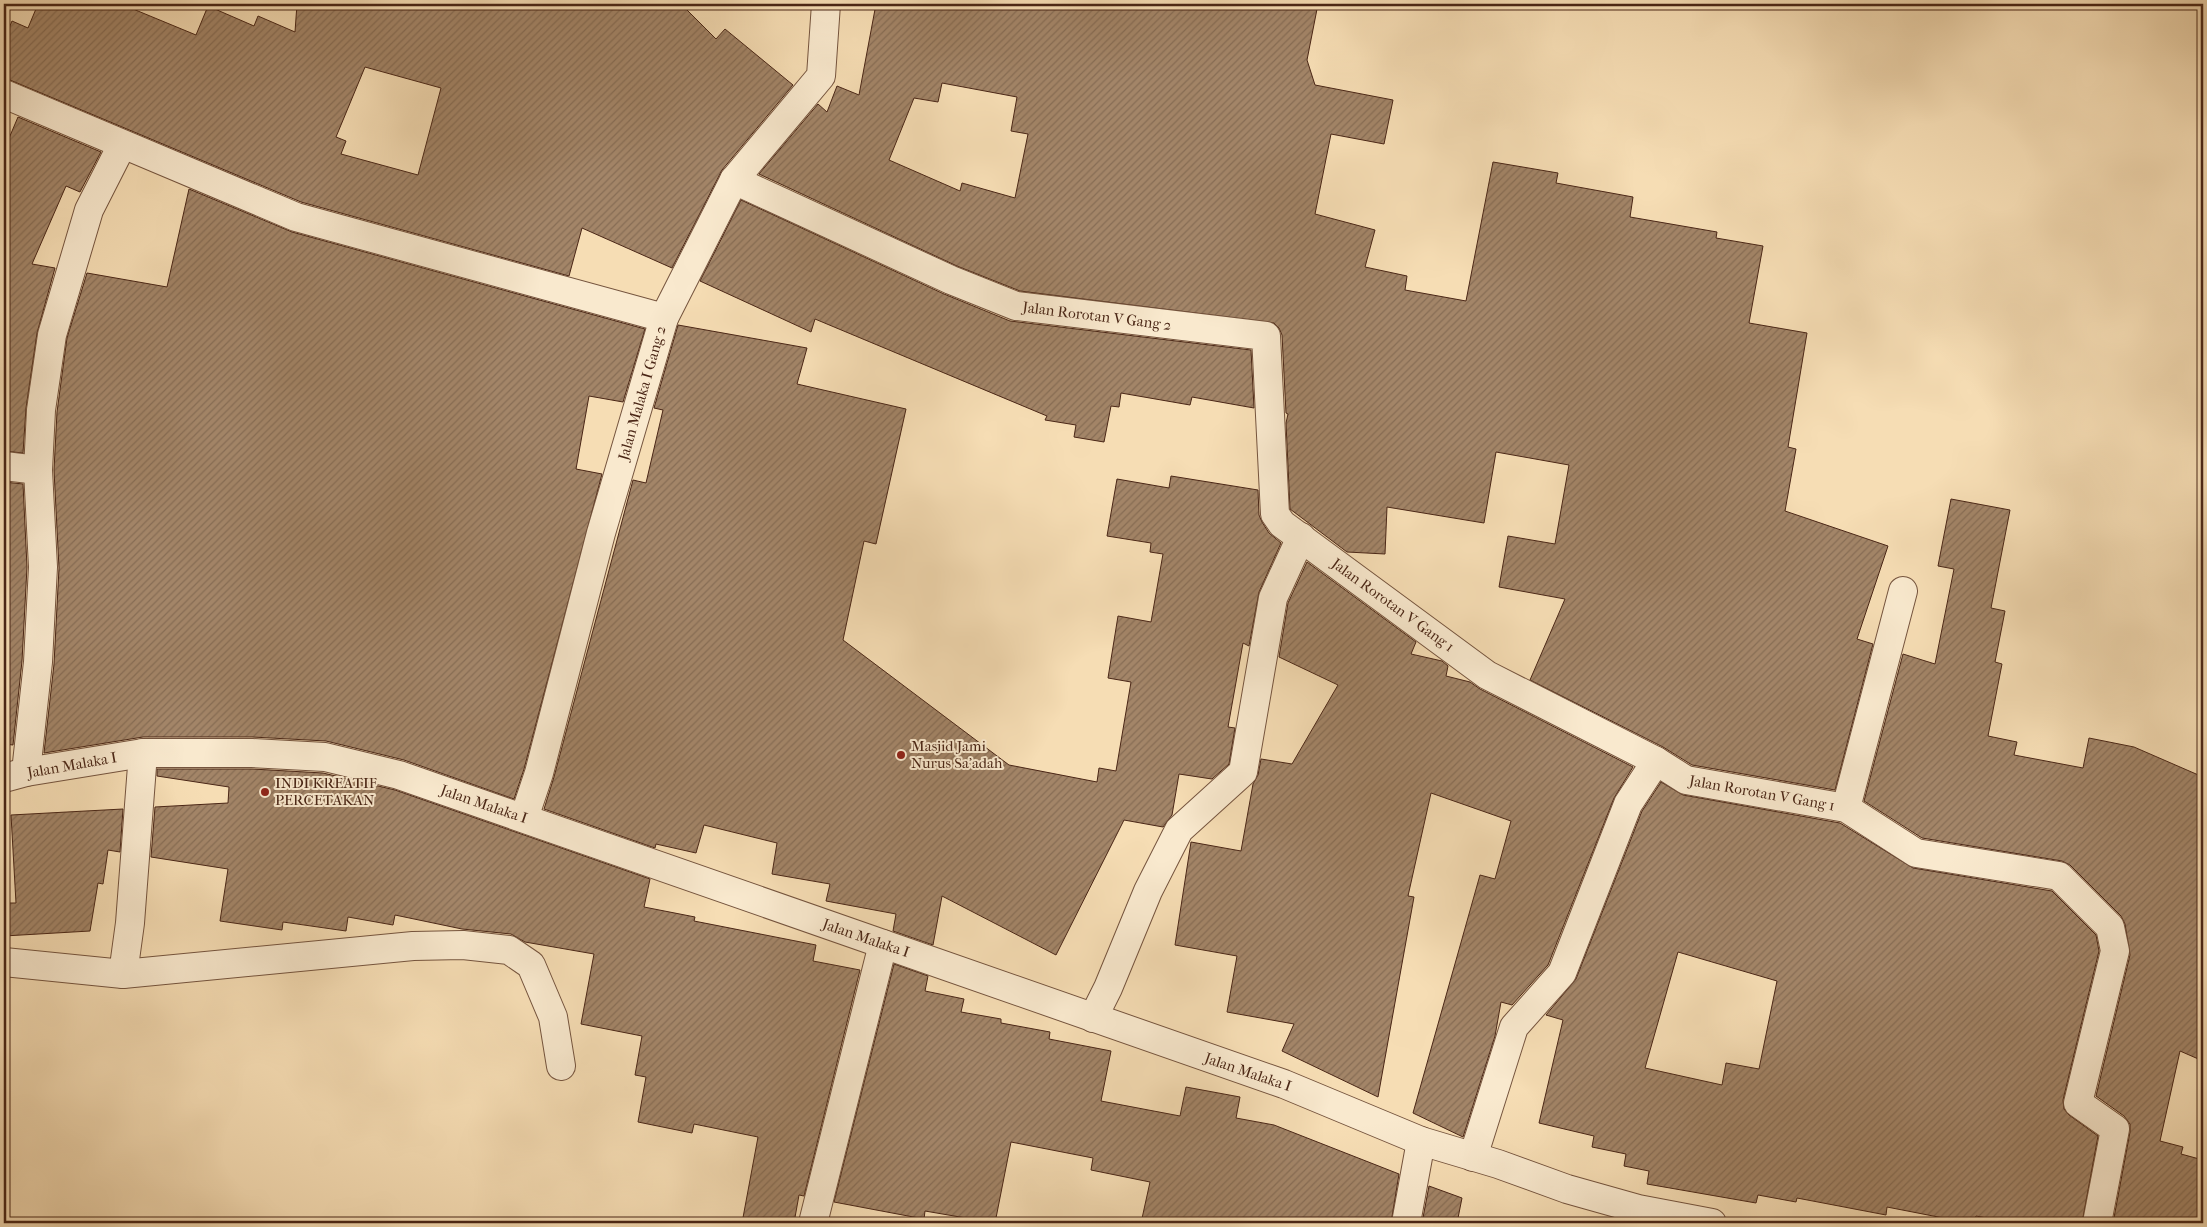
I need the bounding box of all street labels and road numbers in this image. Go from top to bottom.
street label: Jalan Rorotan V Gang 2 [1021,298,1173,334]
street label: Jalan Malaka I Gang 2 [614,323,670,463]
street label: Jalan Rorotan V Gang 1 [1327,554,1458,656]
street label: Jalan Malaka I [25,748,118,782]
street label: Jalan Rorotan V Gang 1 [1687,771,1836,815]
street label: Jalan Malaka I [437,780,530,827]
street label: Jalan Malaka I [819,914,912,961]
street label: Jalan Malaka I [1201,1048,1294,1095]

